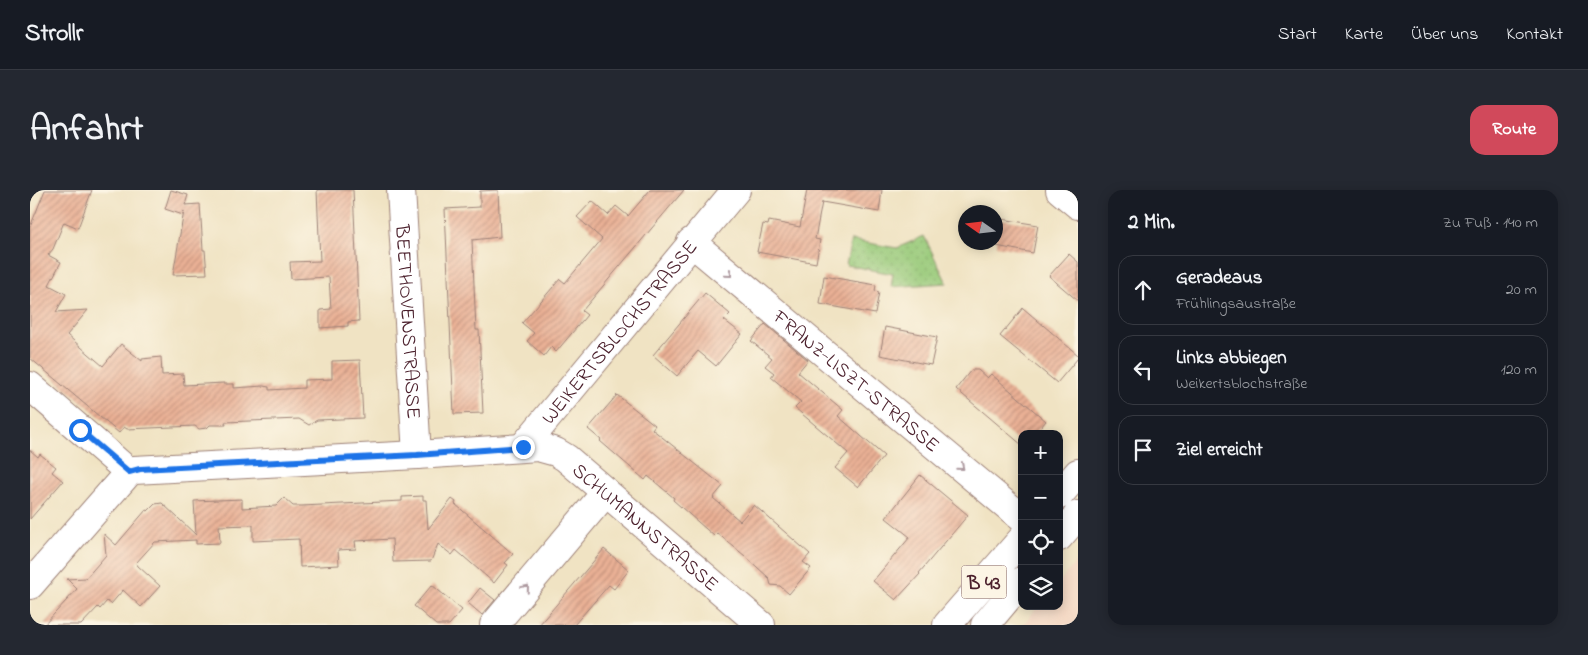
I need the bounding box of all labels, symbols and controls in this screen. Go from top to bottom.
text: Strollr [25,17,83,52]
text: Start [1278,22,1317,48]
text: Karte [1345,22,1383,48]
text: Über uns [1411,22,1478,48]
text: Kontakt [1506,22,1563,48]
text: Anfahrt [30,105,143,156]
button: Route [1470,105,1558,155]
north arrow [958,205,1003,250]
text: 2 Min. [1128,208,1175,238]
text: Zu Fuß · 140 m [1443,211,1538,235]
street label: BEETHOVENSTRASSE [386,223,427,420]
street label: WEIKERTSBLOCHSTRASSE [536,235,706,432]
text: Geradeaus [1176,265,1263,292]
one-way arrow [723,268,732,276]
icon: ahead [1129,276,1157,304]
text: 20 m [1506,278,1537,302]
text: Frühlingsaustraße [1176,292,1296,316]
street label: FRANZ-LISZT-STRASSE [765,303,945,460]
text: Links abbiegen [1176,345,1287,372]
icon: left [1129,356,1157,384]
text: 120 m [1501,358,1537,382]
text: Weikertsblochstraße [1176,372,1307,396]
route start [69,419,92,442]
map controls [1018,430,1063,610]
button: + [1018,430,1063,475]
route end [512,436,535,459]
icon: arrive [1129,436,1157,464]
text: Ziel erreicht [1176,437,1263,464]
street label: SCHUMANNSTRASSE [565,457,724,600]
one-way arrow [955,462,964,470]
button: − [1018,475,1063,520]
button: locate [1018,520,1063,565]
button: layers [1018,565,1063,610]
road number: B 43 [962,566,1006,598]
one-way arrow [520,584,529,593]

